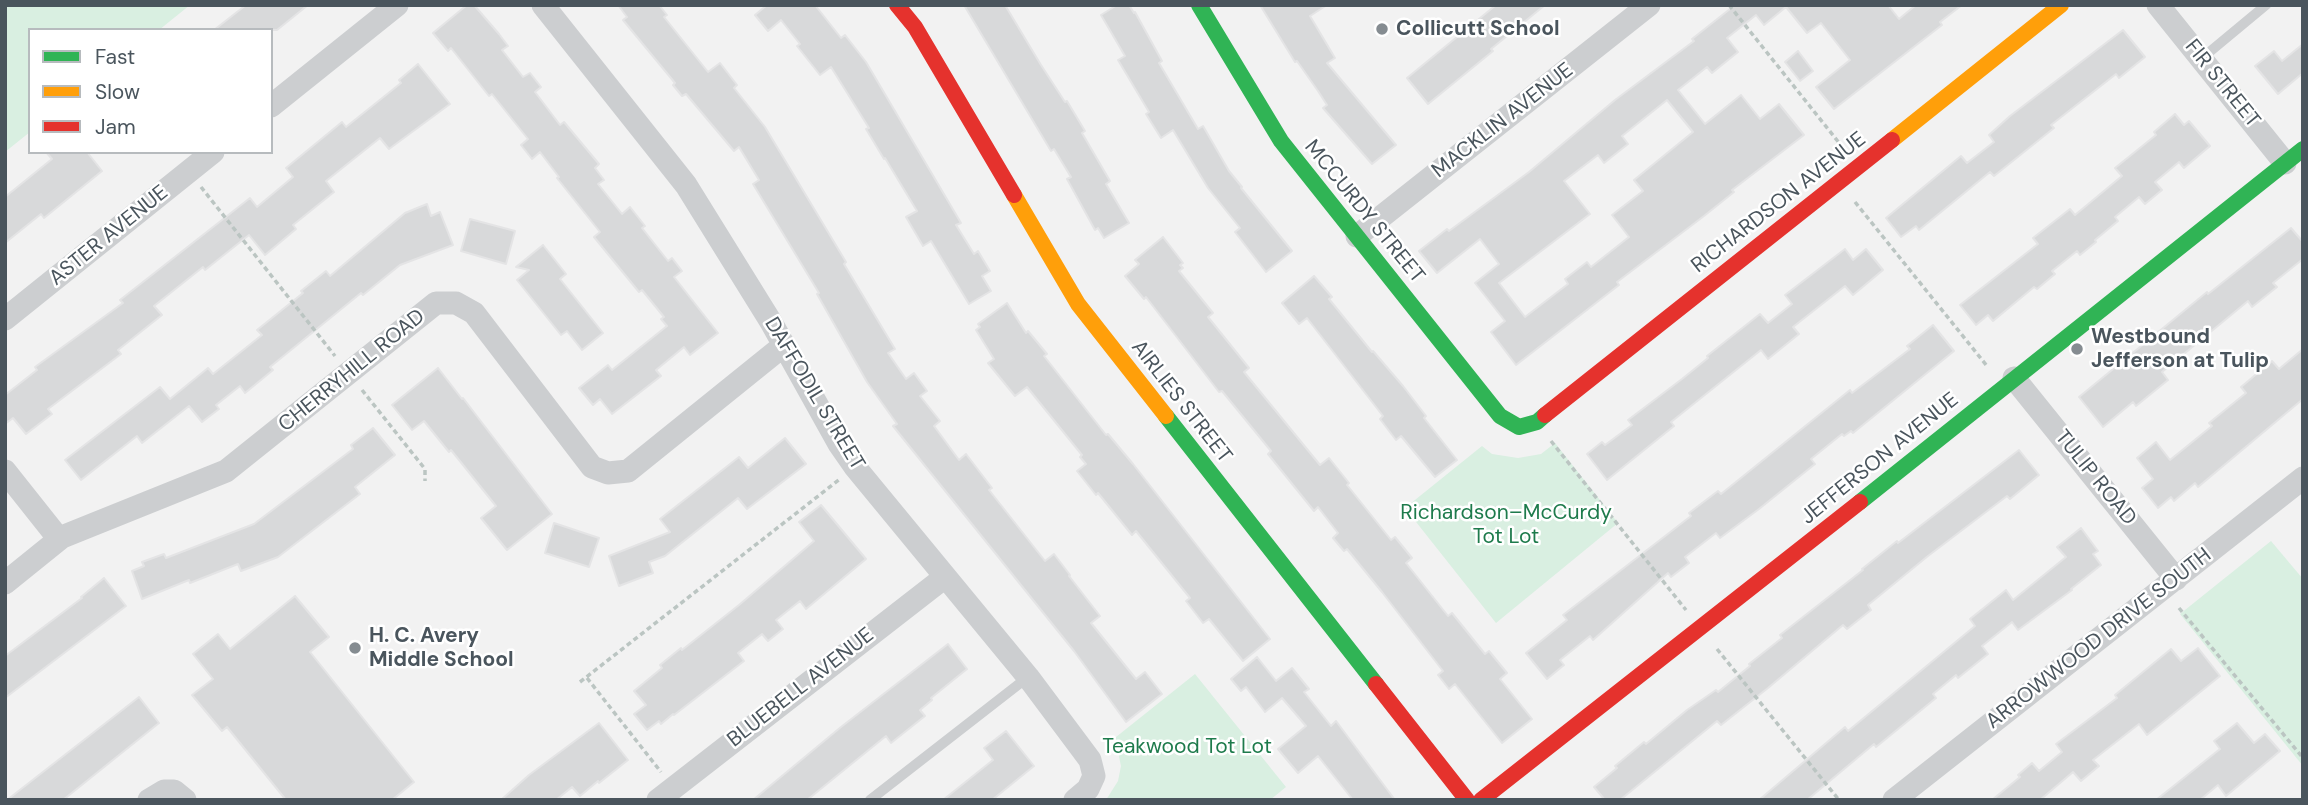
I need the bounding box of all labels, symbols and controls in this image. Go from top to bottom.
place label: Collicutt School [1396,16,1560,42]
marker: Collicutt School [1374,21,1390,37]
legend [28,28,273,154]
street label: FIR STREET [2179,35,2265,133]
text: Fast [95,43,135,71]
street label: MACKLIN AVENUE [1427,58,1579,184]
text: Slow [95,78,140,106]
text: Jam [95,113,136,141]
street label: RICHARDSON AVENUE [1687,127,1871,279]
street label: MCCURDY STREET [1299,135,1429,289]
street label: ASTER AVENUE [45,180,173,292]
street label: CHERRYHILL ROAD [274,304,430,438]
street label: DAFFODIL STREET [758,313,870,475]
place label: Westbound Jefferson at Tulip [2091,324,2269,374]
street label: AIRLIES STREET [1125,336,1237,468]
marker: Westbound Jefferson at Tulip [2069,341,2085,357]
street label: JEFFERSON AVENUE [1796,388,1964,530]
street label: TULIP ROAD [2049,425,2141,531]
park label: Richardson–McCurdy Tot Lot [1400,500,1612,550]
street label: ARROWWOOD DRIVE SOUTH [1981,543,2217,735]
place label: H. C. Avery Middle School [369,623,514,673]
street label: BLUEBELL AVENUE [723,623,879,753]
marker: H. C. Avery Middle School [347,640,363,656]
park label: Teakwood Tot Lot [1102,734,1272,760]

